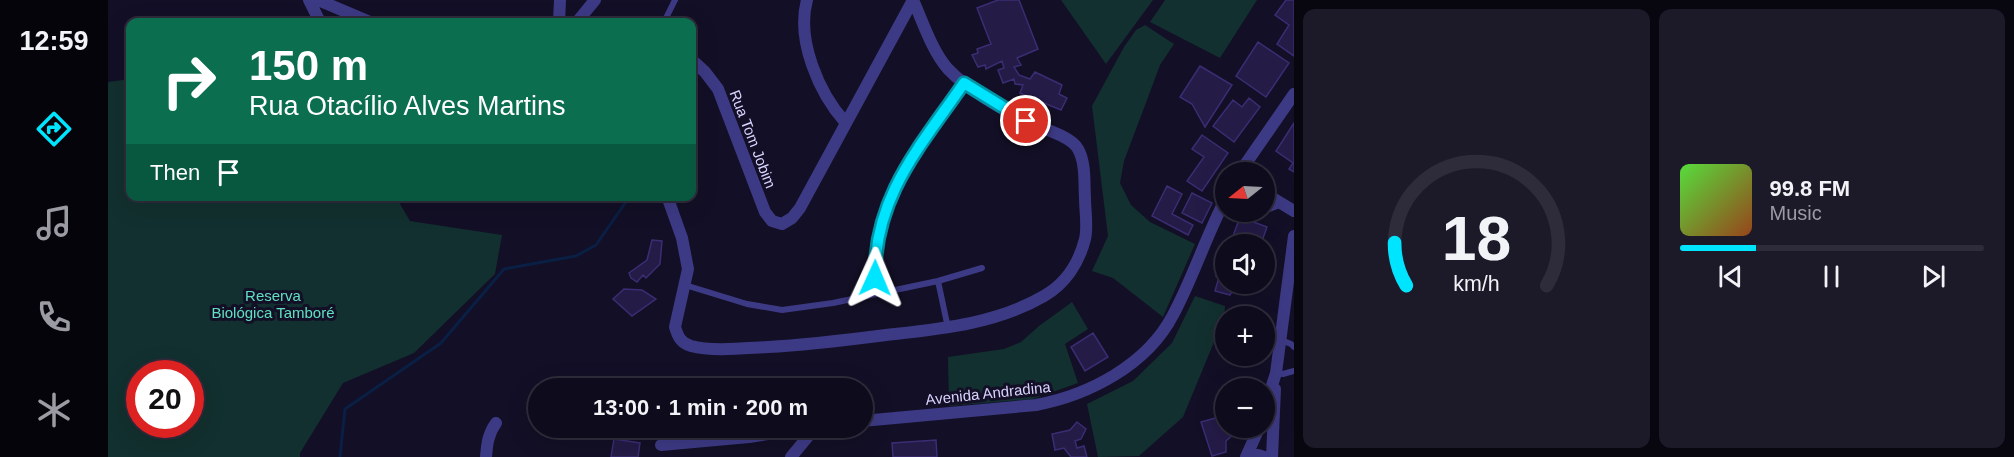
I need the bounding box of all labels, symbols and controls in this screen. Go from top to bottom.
text: 12:59 [19,26,89,56]
icon: right [150,42,228,120]
text: 150 m [249,42,368,89]
street label: Rua Tom Jobim [726,87,780,191]
text: Rua Otacílio Alves Martins [249,91,566,121]
pin [1000,95,1051,146]
icon: arrive [1009,104,1042,137]
icon: directions [33,108,75,150]
icon: arrive [212,156,245,189]
text: Then [150,160,200,185]
north arrow [1215,162,1275,222]
map controls [1215,162,1275,438]
text: 99.8 FM [1770,176,1850,201]
icon: music [33,202,75,244]
text: Music [1770,202,1822,224]
text: 18 [1442,204,1511,273]
button: sound [1215,234,1275,294]
position arrow [843,246,907,310]
icon: previous [1714,260,1747,293]
icon: pause [1815,260,1848,293]
icon: next [1917,260,1950,293]
text: km/h [1453,272,1499,296]
park label: Reserva Biológica Tamboré [211,287,335,321]
icon: phone [33,296,75,338]
button: + [1215,306,1275,366]
speed limit sign: 20 [126,360,204,438]
street label: Avenida Andradina [925,378,1052,408]
button: − [1215,378,1275,438]
icon: climate [33,389,75,431]
text: 13:00 · 1 min · 200 m [593,395,808,420]

